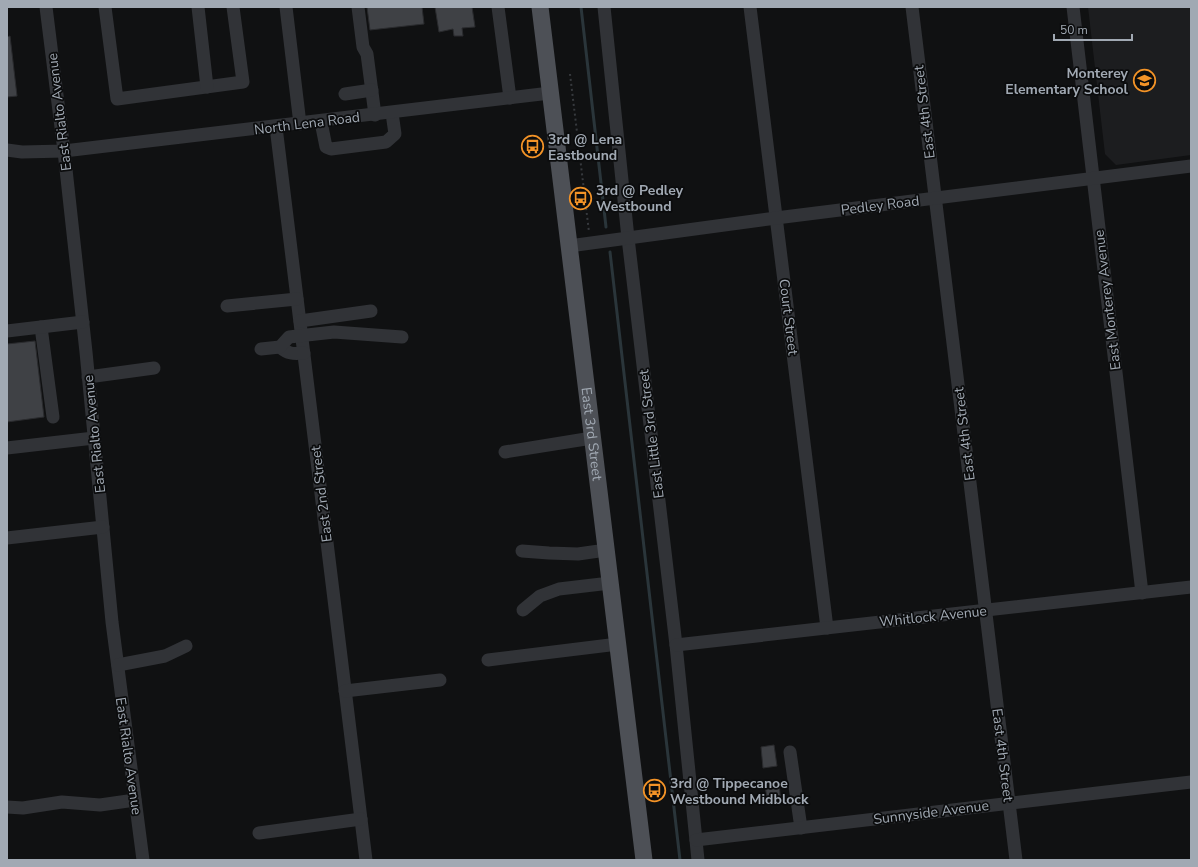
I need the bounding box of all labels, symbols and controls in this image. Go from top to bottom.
scale bar [1054,16,1132,42]
text: 50 m [1060,22,1088,38]
street label: East Rialto Avenue [43,52,76,172]
street label: East 4th Street [909,64,940,160]
place label: Monterey Elementary School [1005,64,1129,99]
school or university icon: Monterey Elementary School [1131,68,1157,94]
street label: North Lena Road [253,108,361,139]
place label: 3rd @ Lena Eastbound [548,130,622,165]
bus stop icon: 3rd @ Lena Eastbound [520,134,546,160]
place label: 3rd @ Pedley Westbound [596,181,684,216]
bus stop icon: 3rd @ Pedley Westbound [567,185,593,211]
street label: Pedley Road [840,191,920,220]
street label: East Monterey Avenue [1089,229,1126,371]
street label: Court Street [774,278,803,356]
street label: East Little 3rd Street [634,368,669,499]
street label: East Rialto Avenue [79,374,110,494]
street label: East 3rd Street [576,386,607,482]
street label: East 4th Street [949,386,980,482]
street label: East 2nd Street [306,445,337,543]
street label: Whitlock Avenue [878,601,988,632]
street label: East Rialto Avenue [111,696,146,816]
street label: East 4th Street [987,707,1018,803]
place label: 3rd @ Tippecanoe Westbound Midblock [670,774,809,809]
bus stop icon: 3rd @ Tippecanoe Westbound Midblock [642,778,668,804]
street label: Sunnyside Avenue [872,796,990,829]

